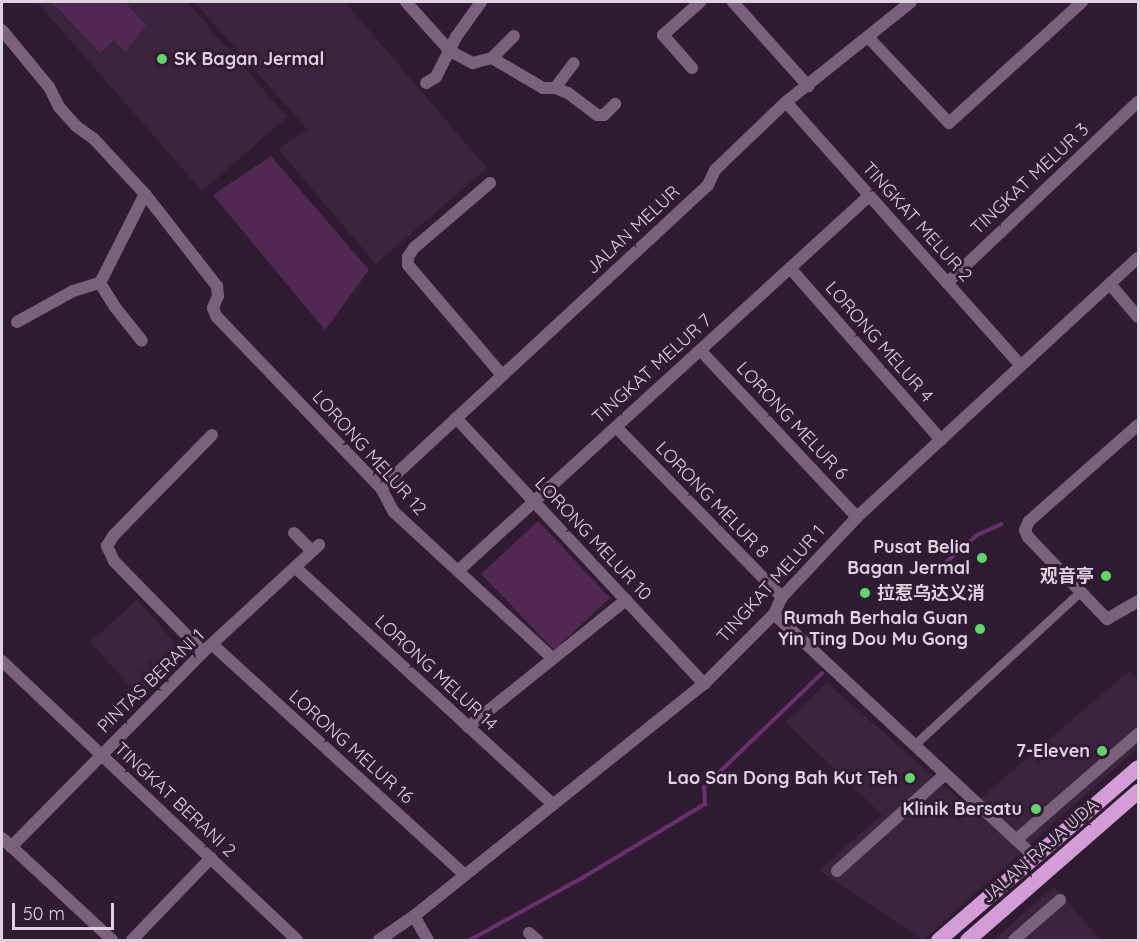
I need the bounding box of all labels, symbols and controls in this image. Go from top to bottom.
place label: SK Bagan Jermal [174,48,324,70]
marker: SK Bagan Jermal [155,52,169,66]
street label: TINGKAT MELUR 3 [967,119,1093,239]
street label: TINGKAT MELUR 2 [858,158,976,286]
street label: JALAN MELUR [582,181,684,279]
street label: LORONG MELUR 4 [821,277,937,407]
street label: TINGKAT MELUR 7 [588,310,716,428]
street label: LORONG MELUR 6 [732,358,852,484]
street label: LORONG MELUR 12 [307,386,431,520]
street label: LORONG MELUR 8 [651,437,773,563]
street label: LORONG MELUR 10 [530,473,656,605]
street label: TINGKAT MELUR 1 [713,521,829,647]
place label: Pusat Belia Bagan Jermal [847,537,970,580]
marker: Pusat Belia Bagan Jermal [975,551,989,565]
place label: 观音亭 [1040,565,1094,587]
marker: 观音亭 [1099,569,1113,583]
place label: 拉惹乌达义消 [877,582,985,604]
marker: 拉惹乌达义消 [858,586,872,600]
place label: Rumah Berhala Guan Yin Ting Dou Mu Gong [778,608,968,650]
street label: LORONG MELUR 14 [370,611,502,735]
marker: Rumah Berhala Guan Yin Ting Dou Mu Gong [973,622,987,636]
street label: PINTAS BERANI 1 [93,625,209,737]
street label: LORONG MELUR 16 [284,685,418,809]
street label: TINGKAT BERANI 2 [110,738,240,862]
place label: 7-Eleven [1016,740,1090,762]
marker: 7-Eleven [1095,744,1109,758]
place label: Lao San Dong Bah Kut Teh [667,767,898,789]
marker: Lao San Dong Bah Kut Teh [903,771,917,785]
street label: JALAN RAJA UDA [977,794,1103,908]
place label: Klinik Bersatu [903,798,1022,820]
marker: Klinik Bersatu [1027,800,1045,818]
scale bar [15,891,117,929]
text: 50 m [23,902,65,925]

